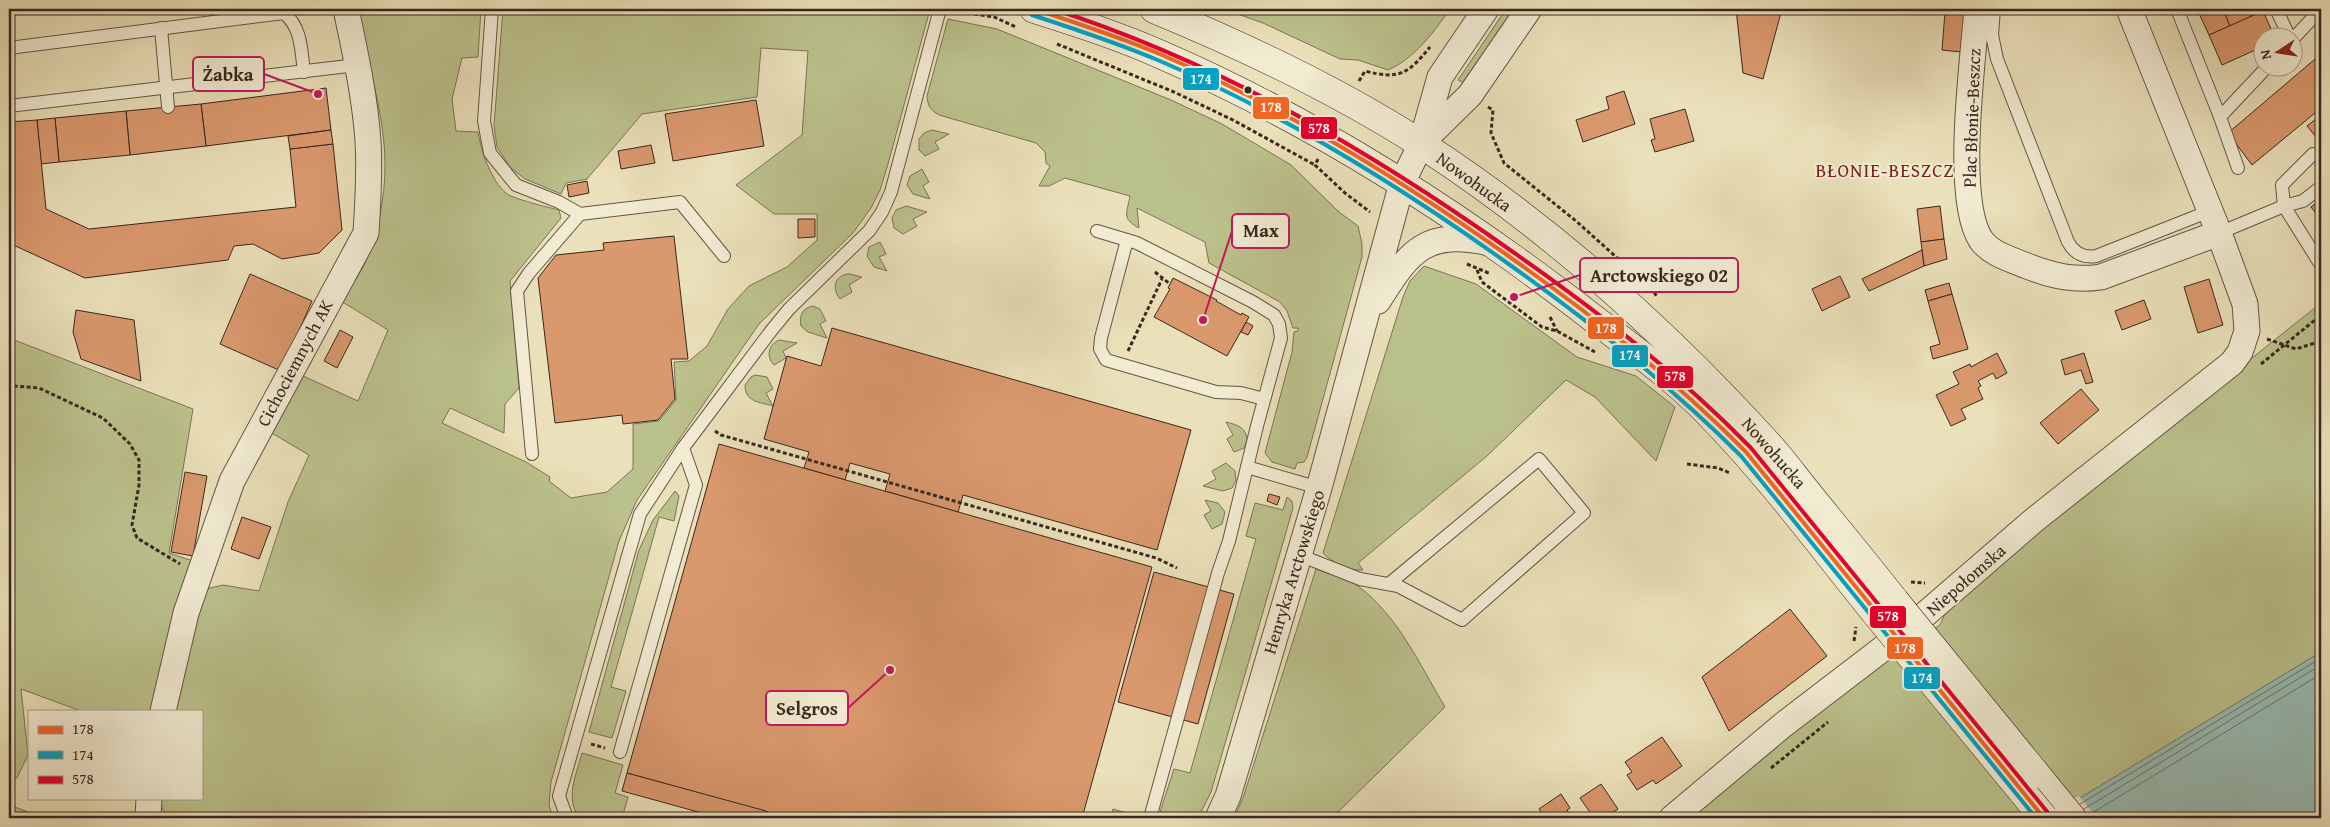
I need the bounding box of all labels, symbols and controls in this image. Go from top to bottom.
north arrow [2252,28,2302,78]
text: N [2254,47,2276,61]
street label: Plac Błonie-Beszcz [1956,48,1987,188]
callout: Żabka [193,57,264,91]
text: Żabka [202,60,254,88]
line badge: 174 [1182,67,1220,91]
text: 174 [1190,69,1212,89]
unlabelled marker [1243,85,1253,95]
line badge: 178 [1252,96,1290,120]
text: 178 [1260,97,1282,117]
line badge: 578 [1300,116,1338,140]
text: 578 [1308,118,1330,138]
street label: Nowohucka [1431,145,1518,219]
district label: BŁONIE-BESZCZ [1815,156,1955,184]
callout: Max [1232,214,1289,248]
text: Max [1243,216,1279,244]
callout: Arctowskiego 02 [1580,258,1738,292]
text: Arctowskiego 02 [1590,261,1728,289]
street label: Cichociemnych AK [250,294,340,431]
line badge: 178 [1587,316,1625,340]
text: 178 [1595,318,1617,338]
line badge: 174 [1611,344,1649,368]
text: 174 [1619,345,1641,365]
line badge: 578 [1656,365,1694,389]
text: 578 [1664,366,1686,386]
street label: Nowohucka [1735,411,1814,495]
street label: Henryka Arctowskiego [1256,486,1331,657]
street label: Niepołomska [1920,537,2012,622]
line badge: 578 [1869,605,1907,629]
text: 578 [1877,606,1899,626]
line badge: 178 [1886,636,1924,660]
text: 178 [1894,638,1916,658]
line badge: 174 [1903,666,1941,690]
text: 174 [1911,668,1933,688]
callout: Selgros [766,691,848,725]
text: Selgros [776,694,838,722]
legend [28,710,202,800]
text: 178 [72,718,94,739]
text: 174 [72,744,94,765]
text: 578 [72,768,94,789]

